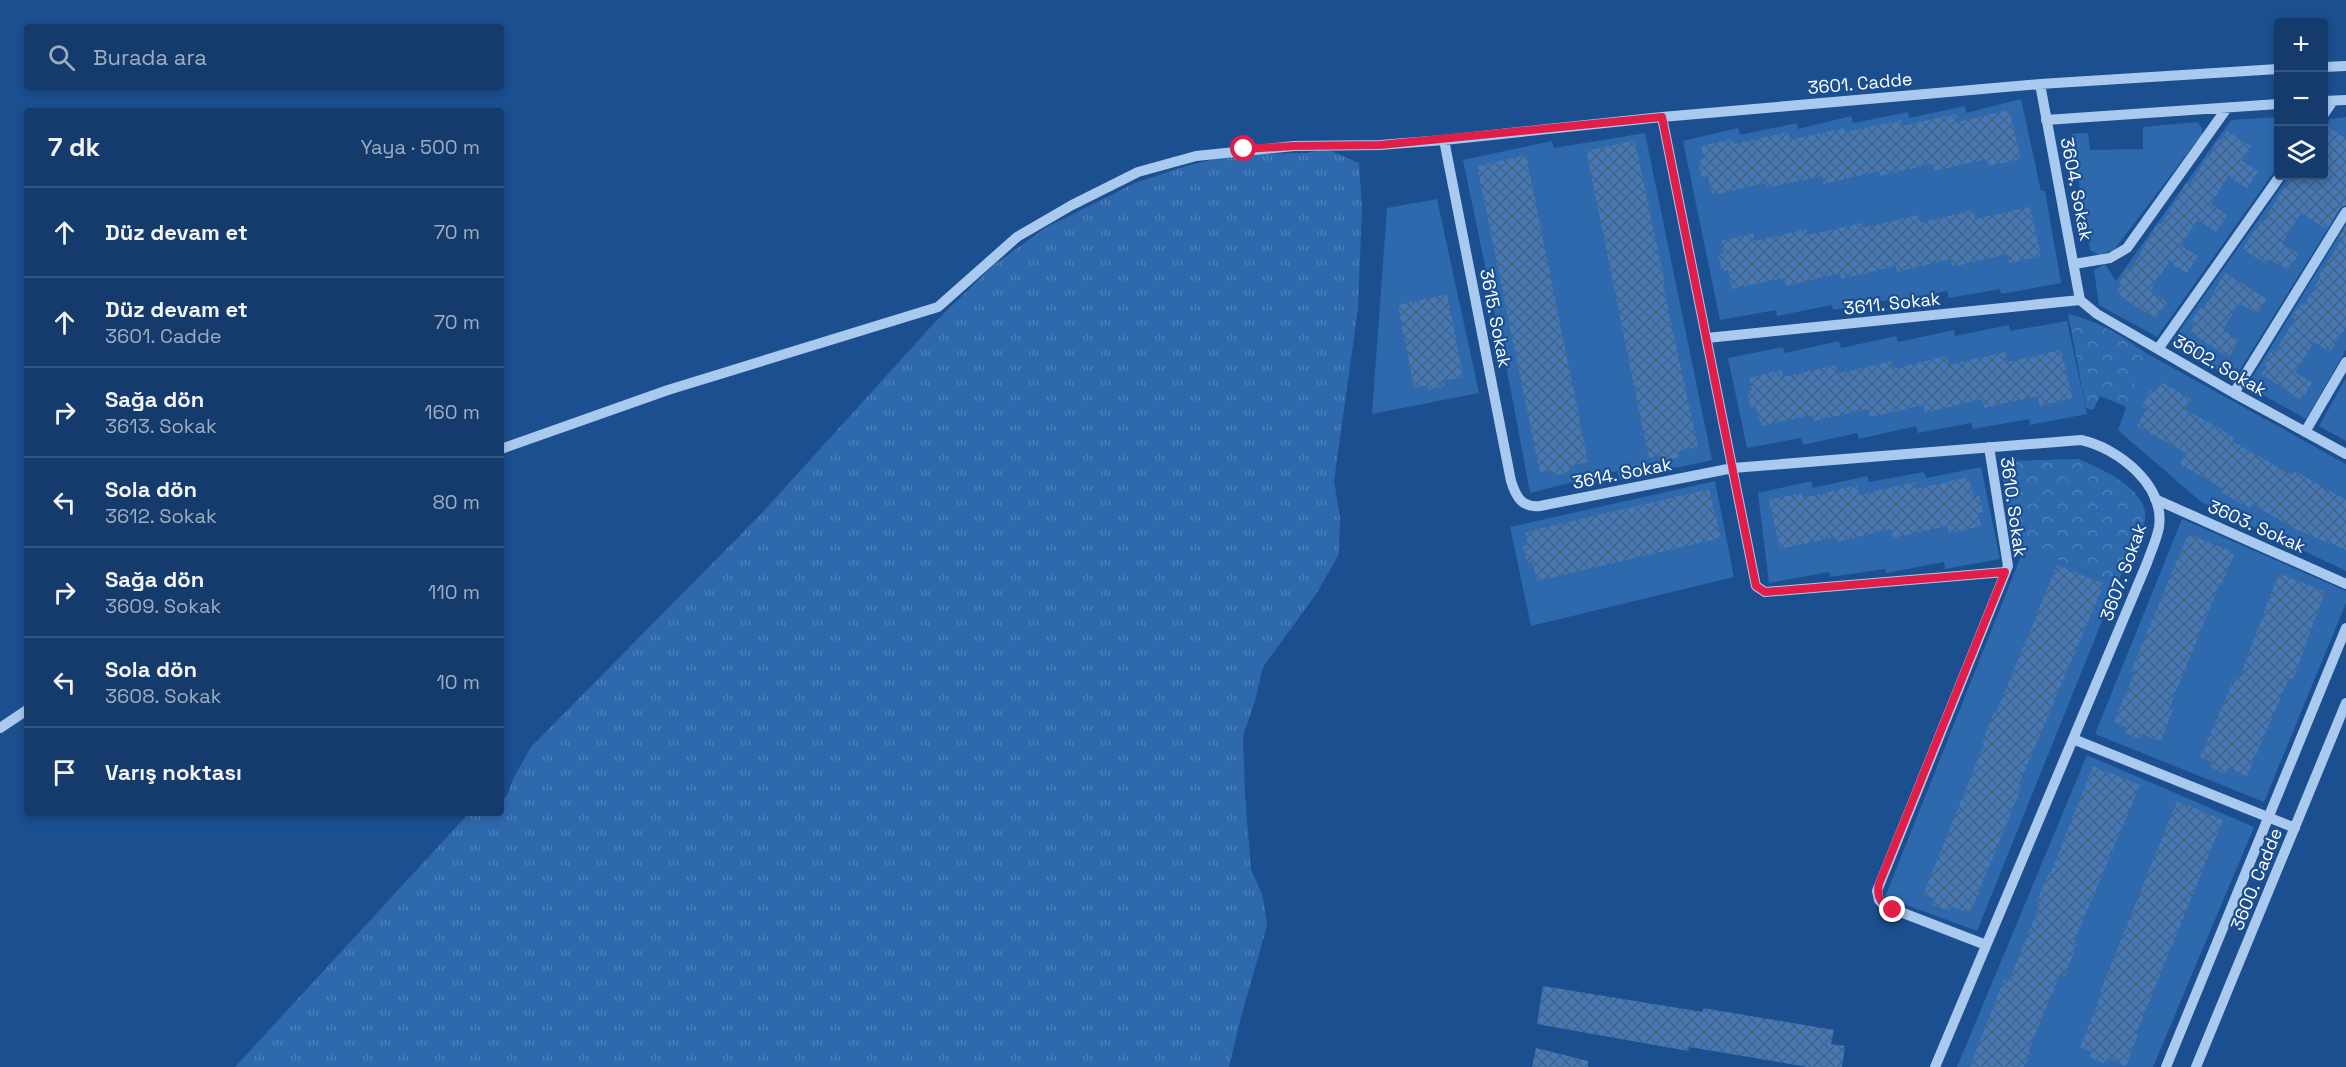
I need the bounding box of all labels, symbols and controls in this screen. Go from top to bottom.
map controls [2274,18,2328,180]
button: + [2274,18,2328,72]
search box [24,24,504,90]
icon: search [45,41,78,74]
text: Burada ara [93,43,207,71]
street label: 3601. Cadde [1807,67,1913,99]
button: − [2274,72,2328,126]
button: layers [2274,126,2328,180]
text: 7 dk [48,130,100,164]
text: Yaya · 500 m [360,134,480,160]
route start [1230,135,1256,161]
street label: 3604. Sokak [2056,135,2098,243]
icon: ahead [48,216,81,249]
text: Düz devam et [105,218,248,246]
text: 70 m [434,219,480,245]
street label: 3615. Sokak [1475,267,1517,370]
street label: 3611. Sokak [1842,286,1942,320]
text: Düz devam et [105,295,248,323]
icon: ahead [48,306,81,339]
text: 70 m [434,309,480,335]
text: 3601. Cadde [105,323,222,349]
street label: 3602. Sokak [2169,329,2271,401]
text: Sağa dön [105,385,204,413]
icon: right [48,396,81,429]
text: 160 m [424,399,480,425]
text: 3613. Sokak [105,413,217,439]
street label: 3614. Sokak [1570,452,1674,494]
street label: 3610. Sokak [1996,455,2032,559]
text: Sola dön [105,475,197,503]
icon: left [48,486,81,519]
text: 80 m [432,489,480,515]
street label: 3603. Sokak [2205,494,2310,558]
text: 3612. Sokak [105,503,217,529]
street label: 3607. Sokak [2095,520,2151,624]
text: Sağa dön [105,565,204,593]
icon: right [48,576,81,609]
text: 110 m [428,579,480,605]
text: 3609. Sokak [105,593,221,619]
text: Sola dön [105,655,197,683]
icon: left [48,666,81,699]
text: 10 m [436,669,480,695]
text: 3608. Sokak [105,683,222,709]
icon: arrive [48,756,81,789]
text: Varış noktası [105,758,242,786]
street label: 3600. Cadde [2225,824,2287,934]
route end [1879,896,1905,922]

